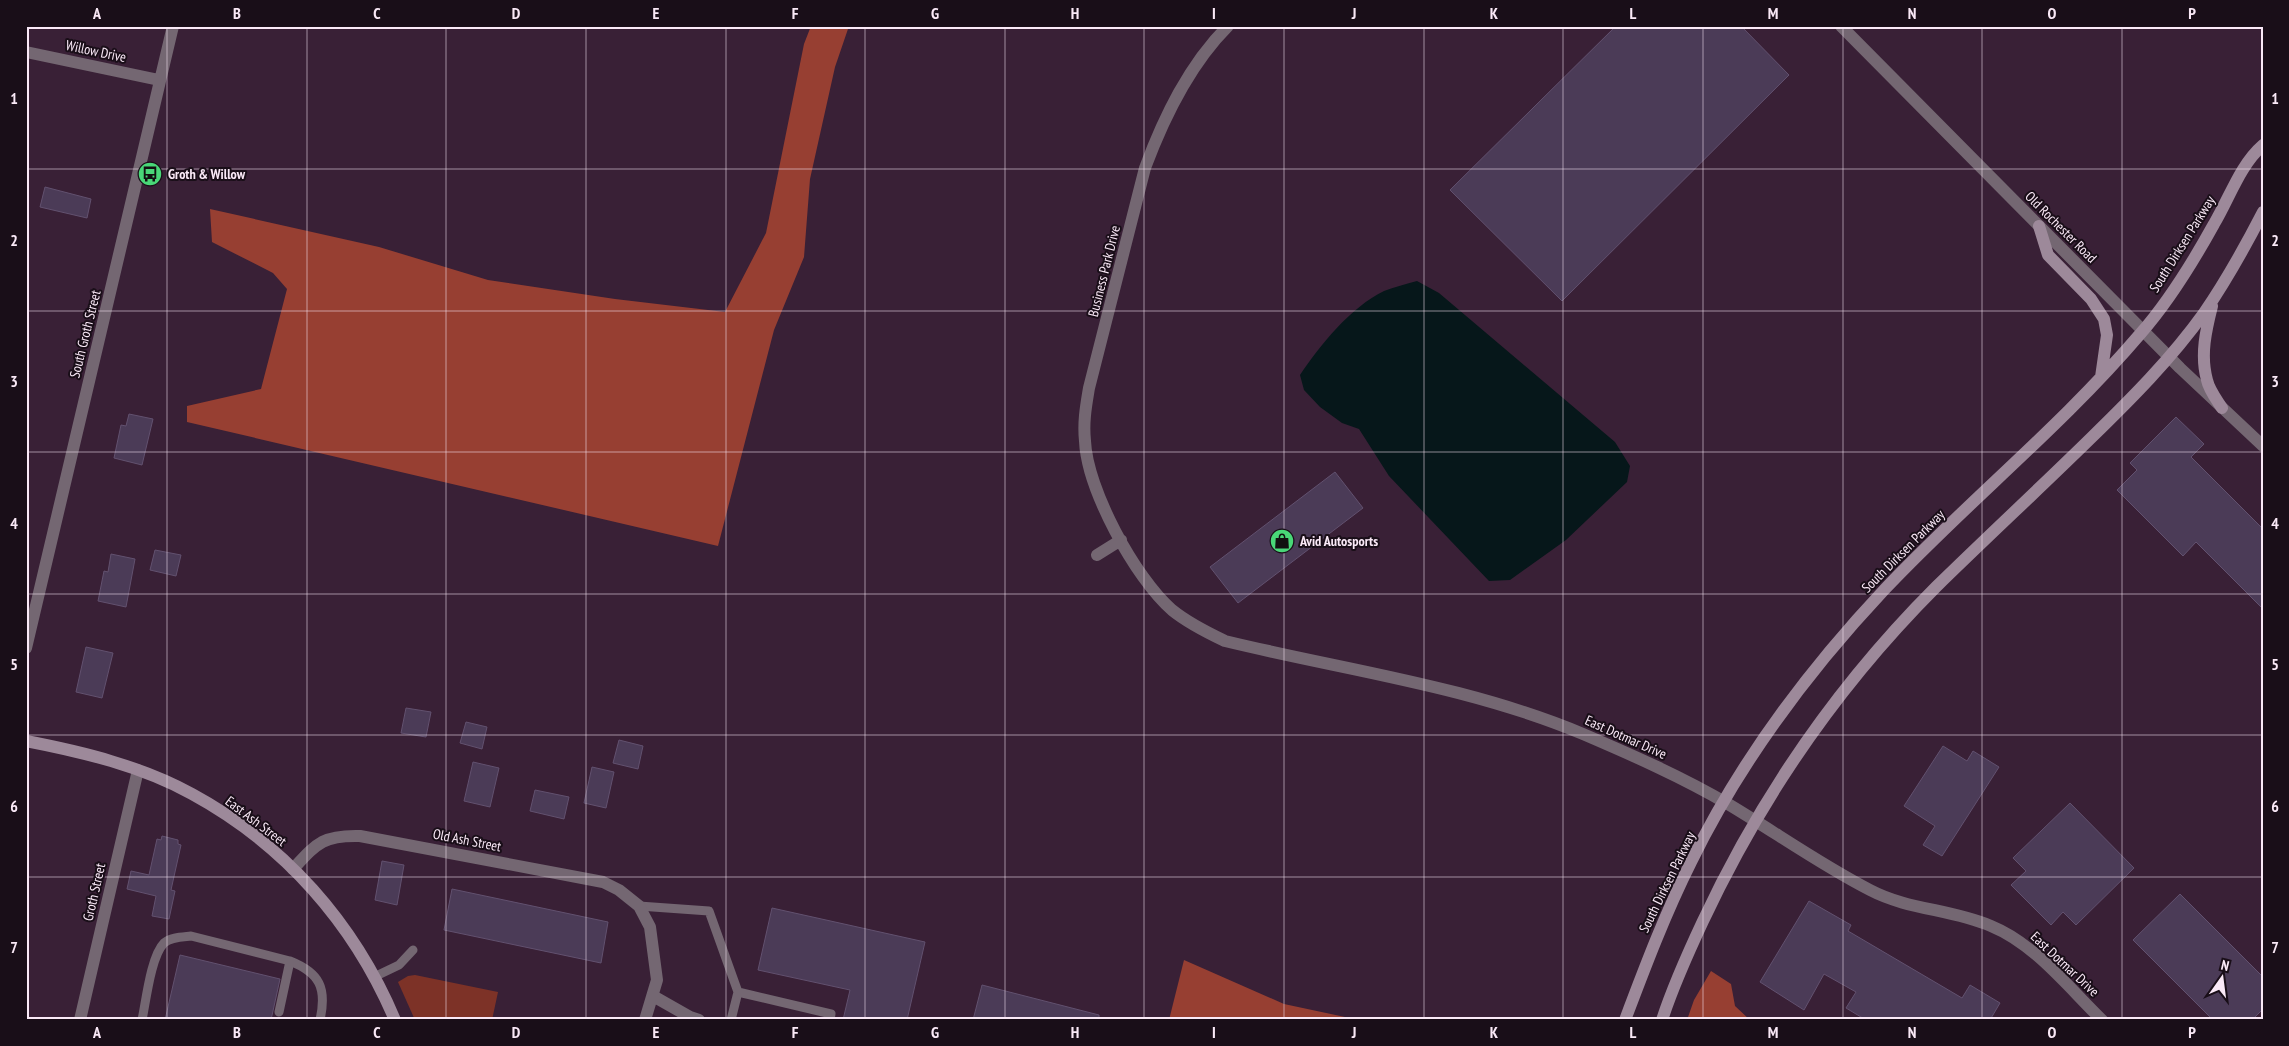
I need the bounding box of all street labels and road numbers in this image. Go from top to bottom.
street label: Willow Drive [64,36,128,66]
street label: Old Rochester Road [2021,187,2101,267]
street label: South Dirksen Parkway [2145,192,2219,296]
street label: Business Park Drive [1084,223,1124,319]
street label: South Groth Street [65,288,105,380]
street label: South Dirksen Parkway [1858,505,1949,596]
street label: East Dotmar Drive [1582,711,1670,763]
street label: East Ash Street [222,792,290,850]
street label: Old Ash Street [431,825,503,855]
street label: South Dirksen Parkway [1635,828,1700,936]
street label: Groth Street [79,861,109,923]
street label: East Dotmar Drive [2027,928,2103,1001]

